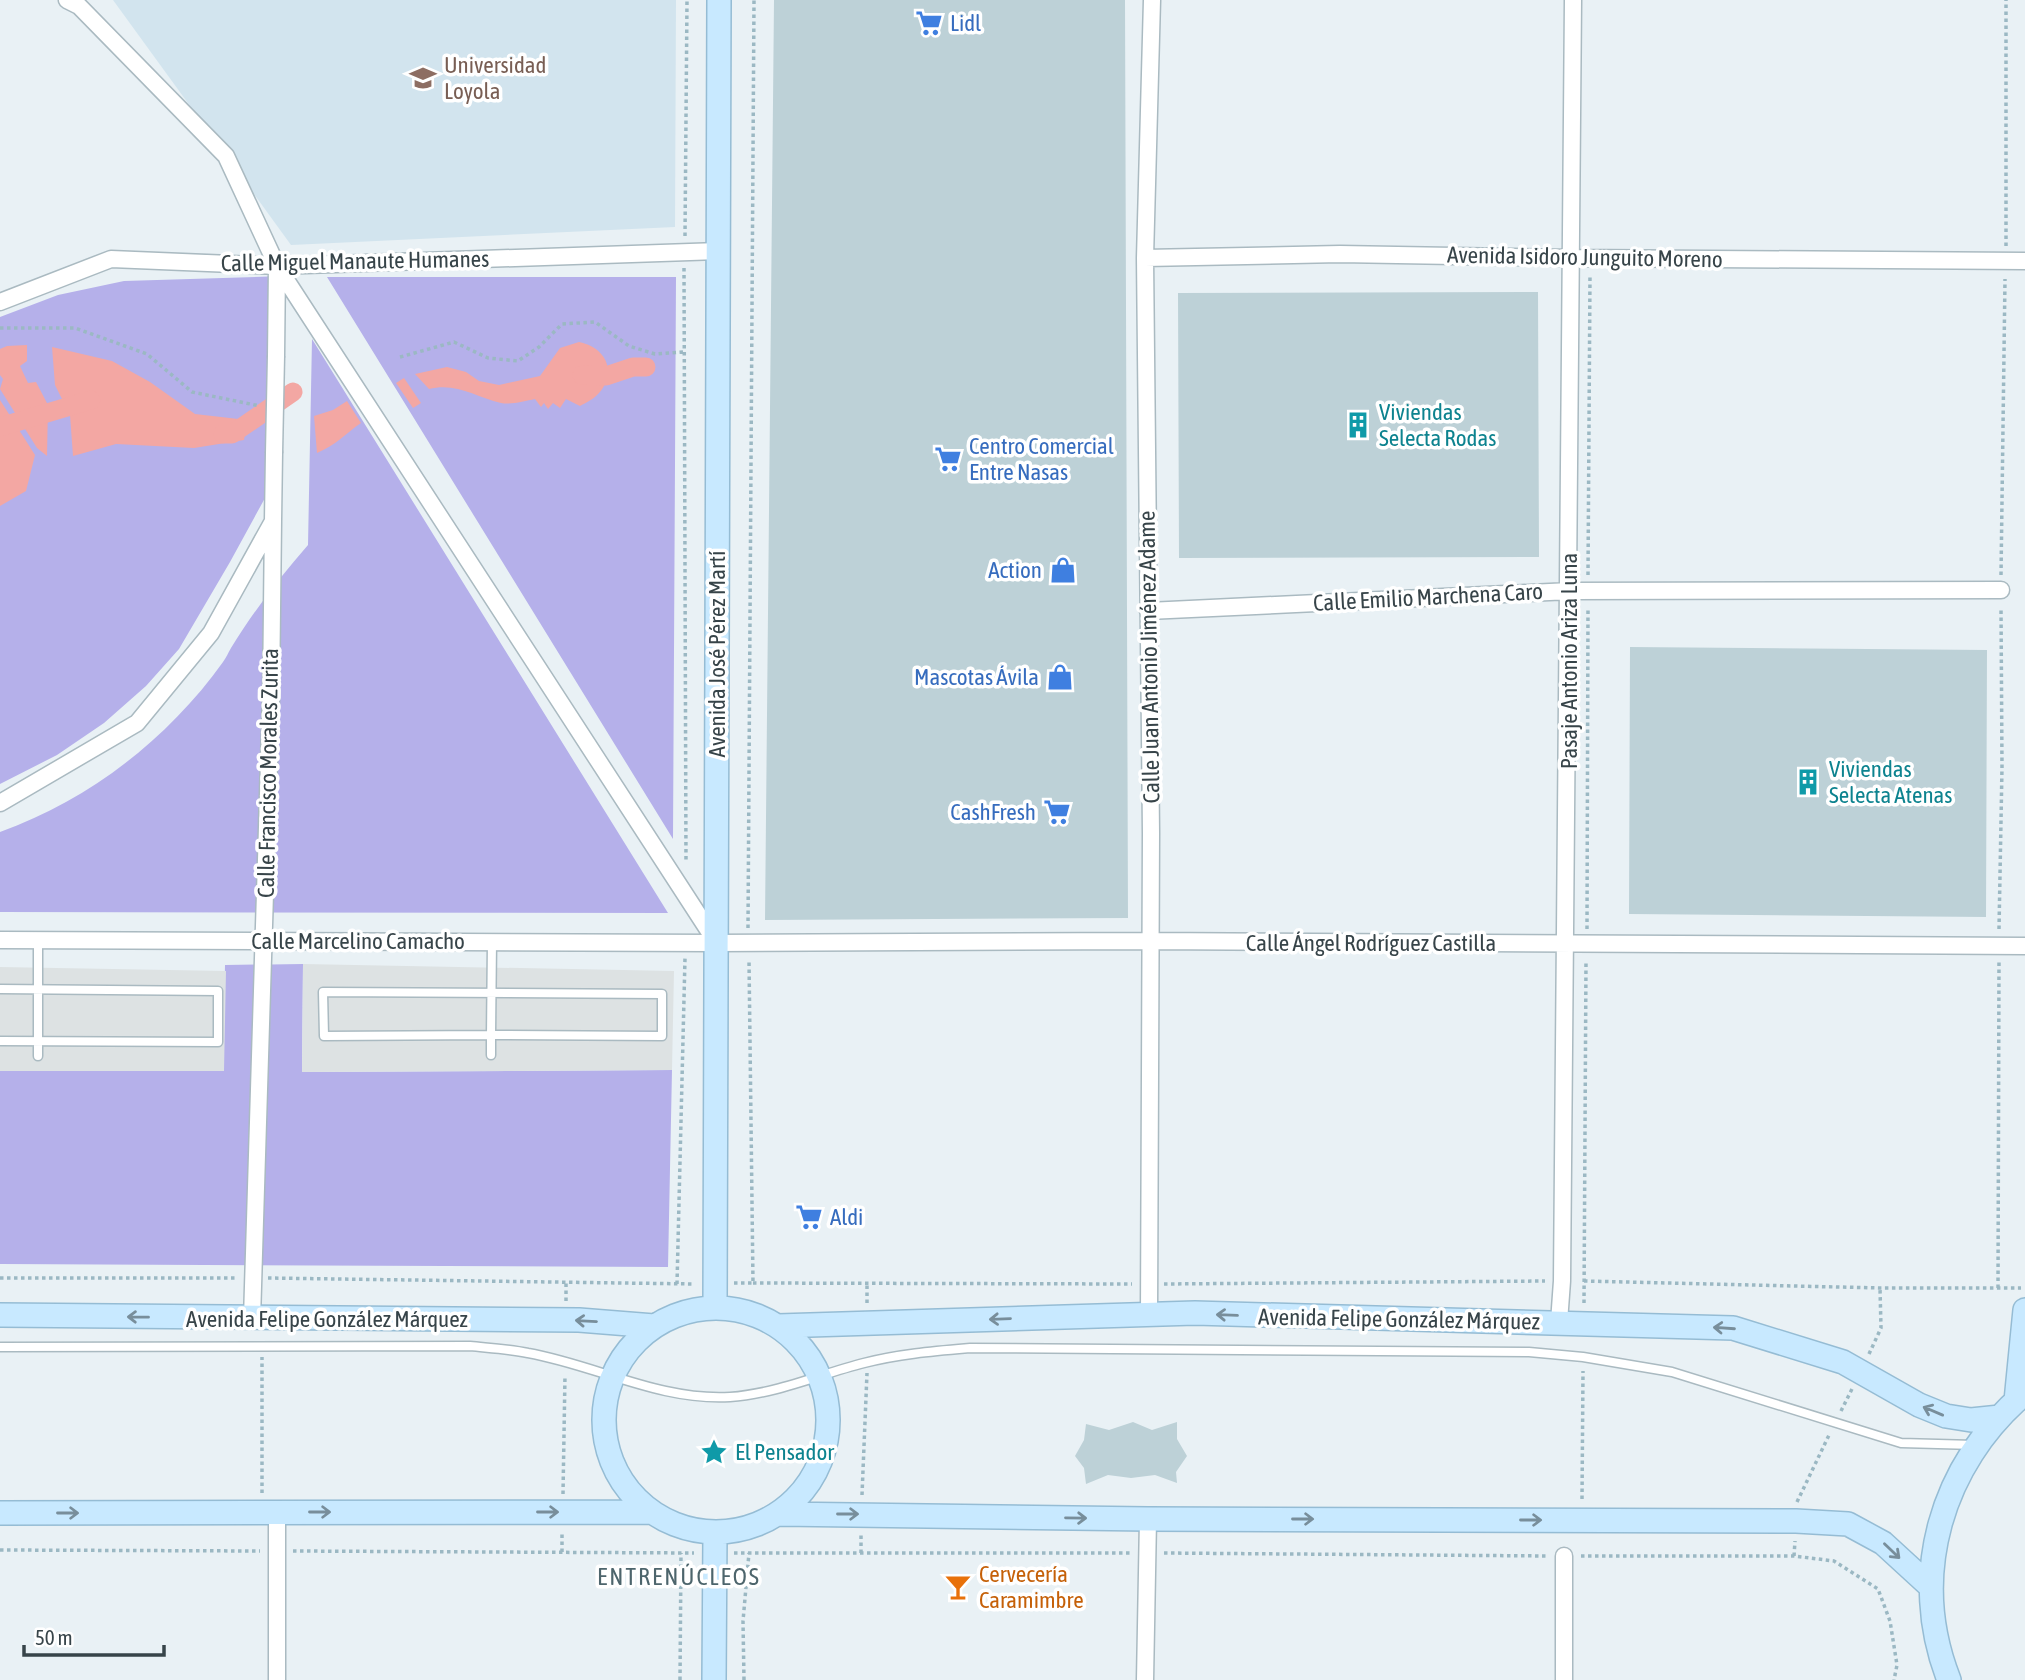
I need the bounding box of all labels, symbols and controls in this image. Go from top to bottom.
supermarket icon: Lidl [914,8,944,38]
place label: Lidl [950,10,981,36]
place label: Universidad Loyola [444,52,546,104]
school or university icon: Universidad Loyola [408,63,438,93]
street label: Avenida Isidoro Junguito Moreno [1447,242,1723,272]
street label: Calle Miguel Manaute Humanes [221,246,489,276]
place label: Viviendas Selecta Rodas [1379,399,1496,451]
building icon: Viviendas Selecta Rodas [1343,410,1373,440]
place label: Centro Comercial Entre Nasas [969,433,1114,485]
supermarket icon: Centro Comercial Entre Nasas [933,444,963,474]
street label: Calle Juan Antonio Jiménez Adame [1133,510,1165,804]
street label: Avenida José Pérez Martí [704,551,730,757]
street label: Pasaje Antonio Ariza Luna [1556,553,1582,769]
shop icon: Action [1048,555,1078,585]
place label: Action [988,557,1042,583]
street label: Calle Emilio Marchena Caro [1312,578,1544,616]
street label: Calle Francisco Morales Zurita [253,648,283,898]
shop icon: Mascotas Ávila [1045,662,1075,692]
place label: Mascotas Ávila [914,664,1039,690]
place label: Viviendas Selecta Atenas [1829,756,1952,808]
building icon: Viviendas Selecta Atenas [1793,767,1823,797]
supermarket icon: CashFresh [1042,797,1072,827]
place label: CashFresh [950,799,1036,825]
street label: Calle Marcelino Camacho [251,928,465,954]
street label: Calle Ángel Rodríguez Castilla [1246,930,1496,956]
supermarket icon: Aldi [794,1202,824,1232]
place label: Aldi [830,1204,863,1230]
street label: Avenida Felipe González Márquez [1258,1304,1540,1334]
street label: Avenida Felipe González Márquez [186,1306,468,1332]
one-way arrow [1216,1308,1239,1321]
one-way arrow [127,1310,150,1324]
one-way arrow [988,1313,1011,1326]
one-way arrow [575,1314,598,1327]
one-way arrow [1713,1321,1736,1334]
one-way arrow [1923,1404,1945,1417]
place icon: El Pensador [699,1437,729,1467]
place label: El Pensador [735,1439,835,1465]
one-way arrow [308,1505,331,1519]
one-way arrow [536,1505,559,1519]
one-way arrow [56,1506,79,1519]
one-way arrow [837,1507,860,1521]
one-way arrow [1064,1511,1087,1525]
one-way arrow [1292,1513,1315,1526]
one-way arrow [1519,1513,1542,1527]
one-way arrow [1883,1543,1900,1560]
place label: Cervecería Caramimbre [979,1561,1084,1613]
district label: ENTRENÚCLEOS [597,1563,761,1590]
bar icon: Cervecería Caramimbre [943,1572,973,1602]
scale bar [24,1614,164,1658]
text: 50 m [35,1625,73,1649]

